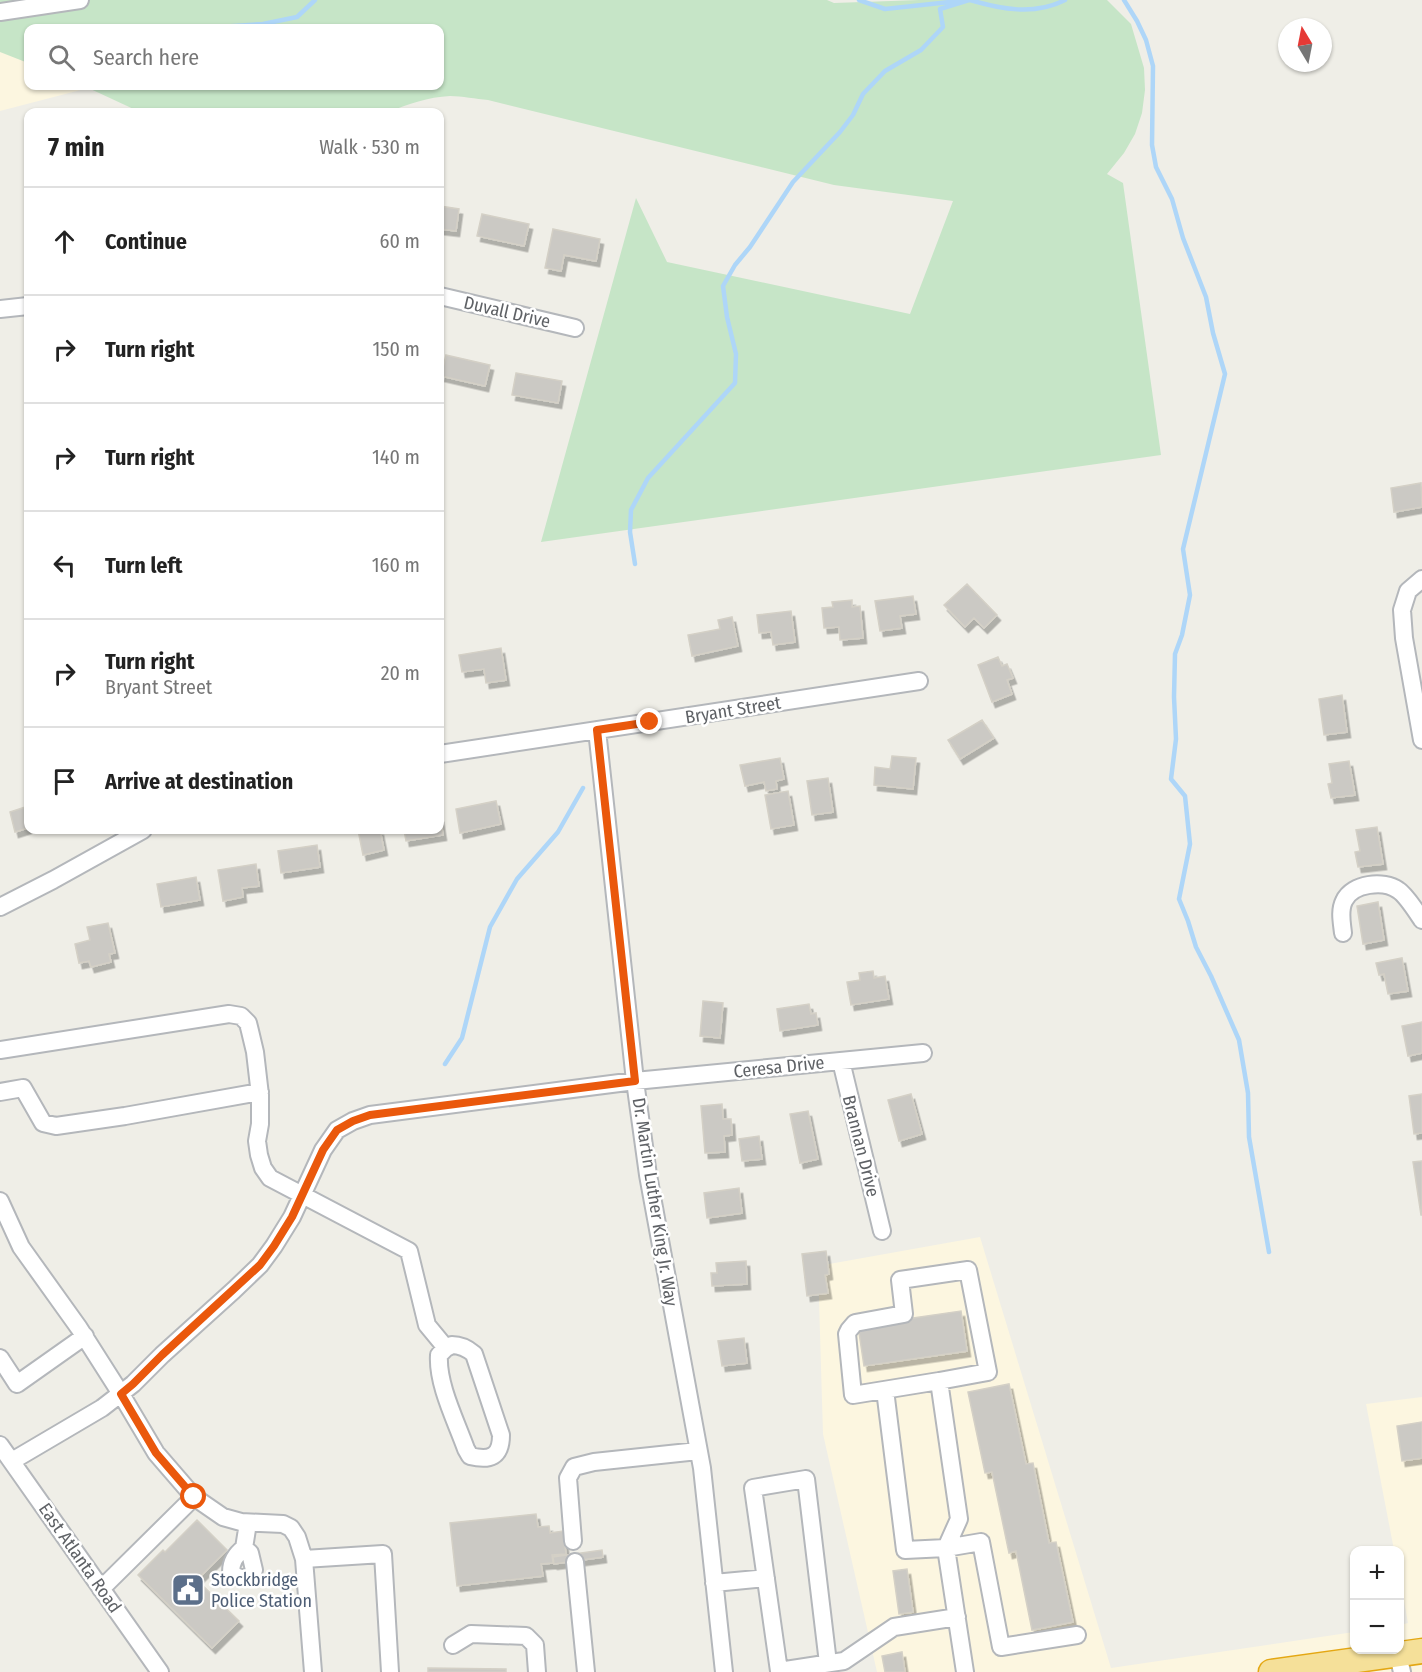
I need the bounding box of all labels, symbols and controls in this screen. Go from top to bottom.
north arrow [1278,18,1332,72]
search box [24,24,444,90]
icon: search [45,41,78,74]
text: Search here [93,44,199,71]
text: 7 min [48,132,105,163]
text: Walk · 530 m [319,135,420,159]
icon: ahead [48,225,81,258]
text: Continue [105,228,187,255]
text: 60 m [380,229,420,253]
street label: Duvall Drive [462,291,552,333]
icon: right [48,333,81,366]
text: Turn right [105,336,194,363]
text: 150 m [373,337,420,361]
icon: right [48,441,81,474]
text: Turn right [105,444,194,471]
text: 140 m [372,445,420,469]
icon: left [48,549,81,582]
text: Turn left [105,552,183,579]
text: 160 m [372,553,420,577]
text: Turn right [105,648,194,675]
icon: right [48,657,81,690]
text: 20 m [381,661,420,685]
text: Bryant Street [105,675,212,699]
street label: Bryant Street [684,692,783,728]
route end [636,708,662,734]
icon: arrive [48,765,81,798]
text: Arrive at destination [105,768,293,795]
street label: Ceresa Drive [733,1051,826,1083]
street label: Brannan Drive [838,1093,884,1199]
street label: Dr. Martin Luther King Jr. Way [628,1096,682,1308]
route start [180,1483,206,1509]
street label: East Atlanta Road [34,1499,126,1617]
map controls [1350,1546,1404,1654]
button: + [1350,1546,1404,1600]
place label: Stockbridge Police Station [211,1569,312,1612]
public building icon: Stockbridge Police Station [170,1572,206,1608]
button: − [1350,1600,1404,1654]

